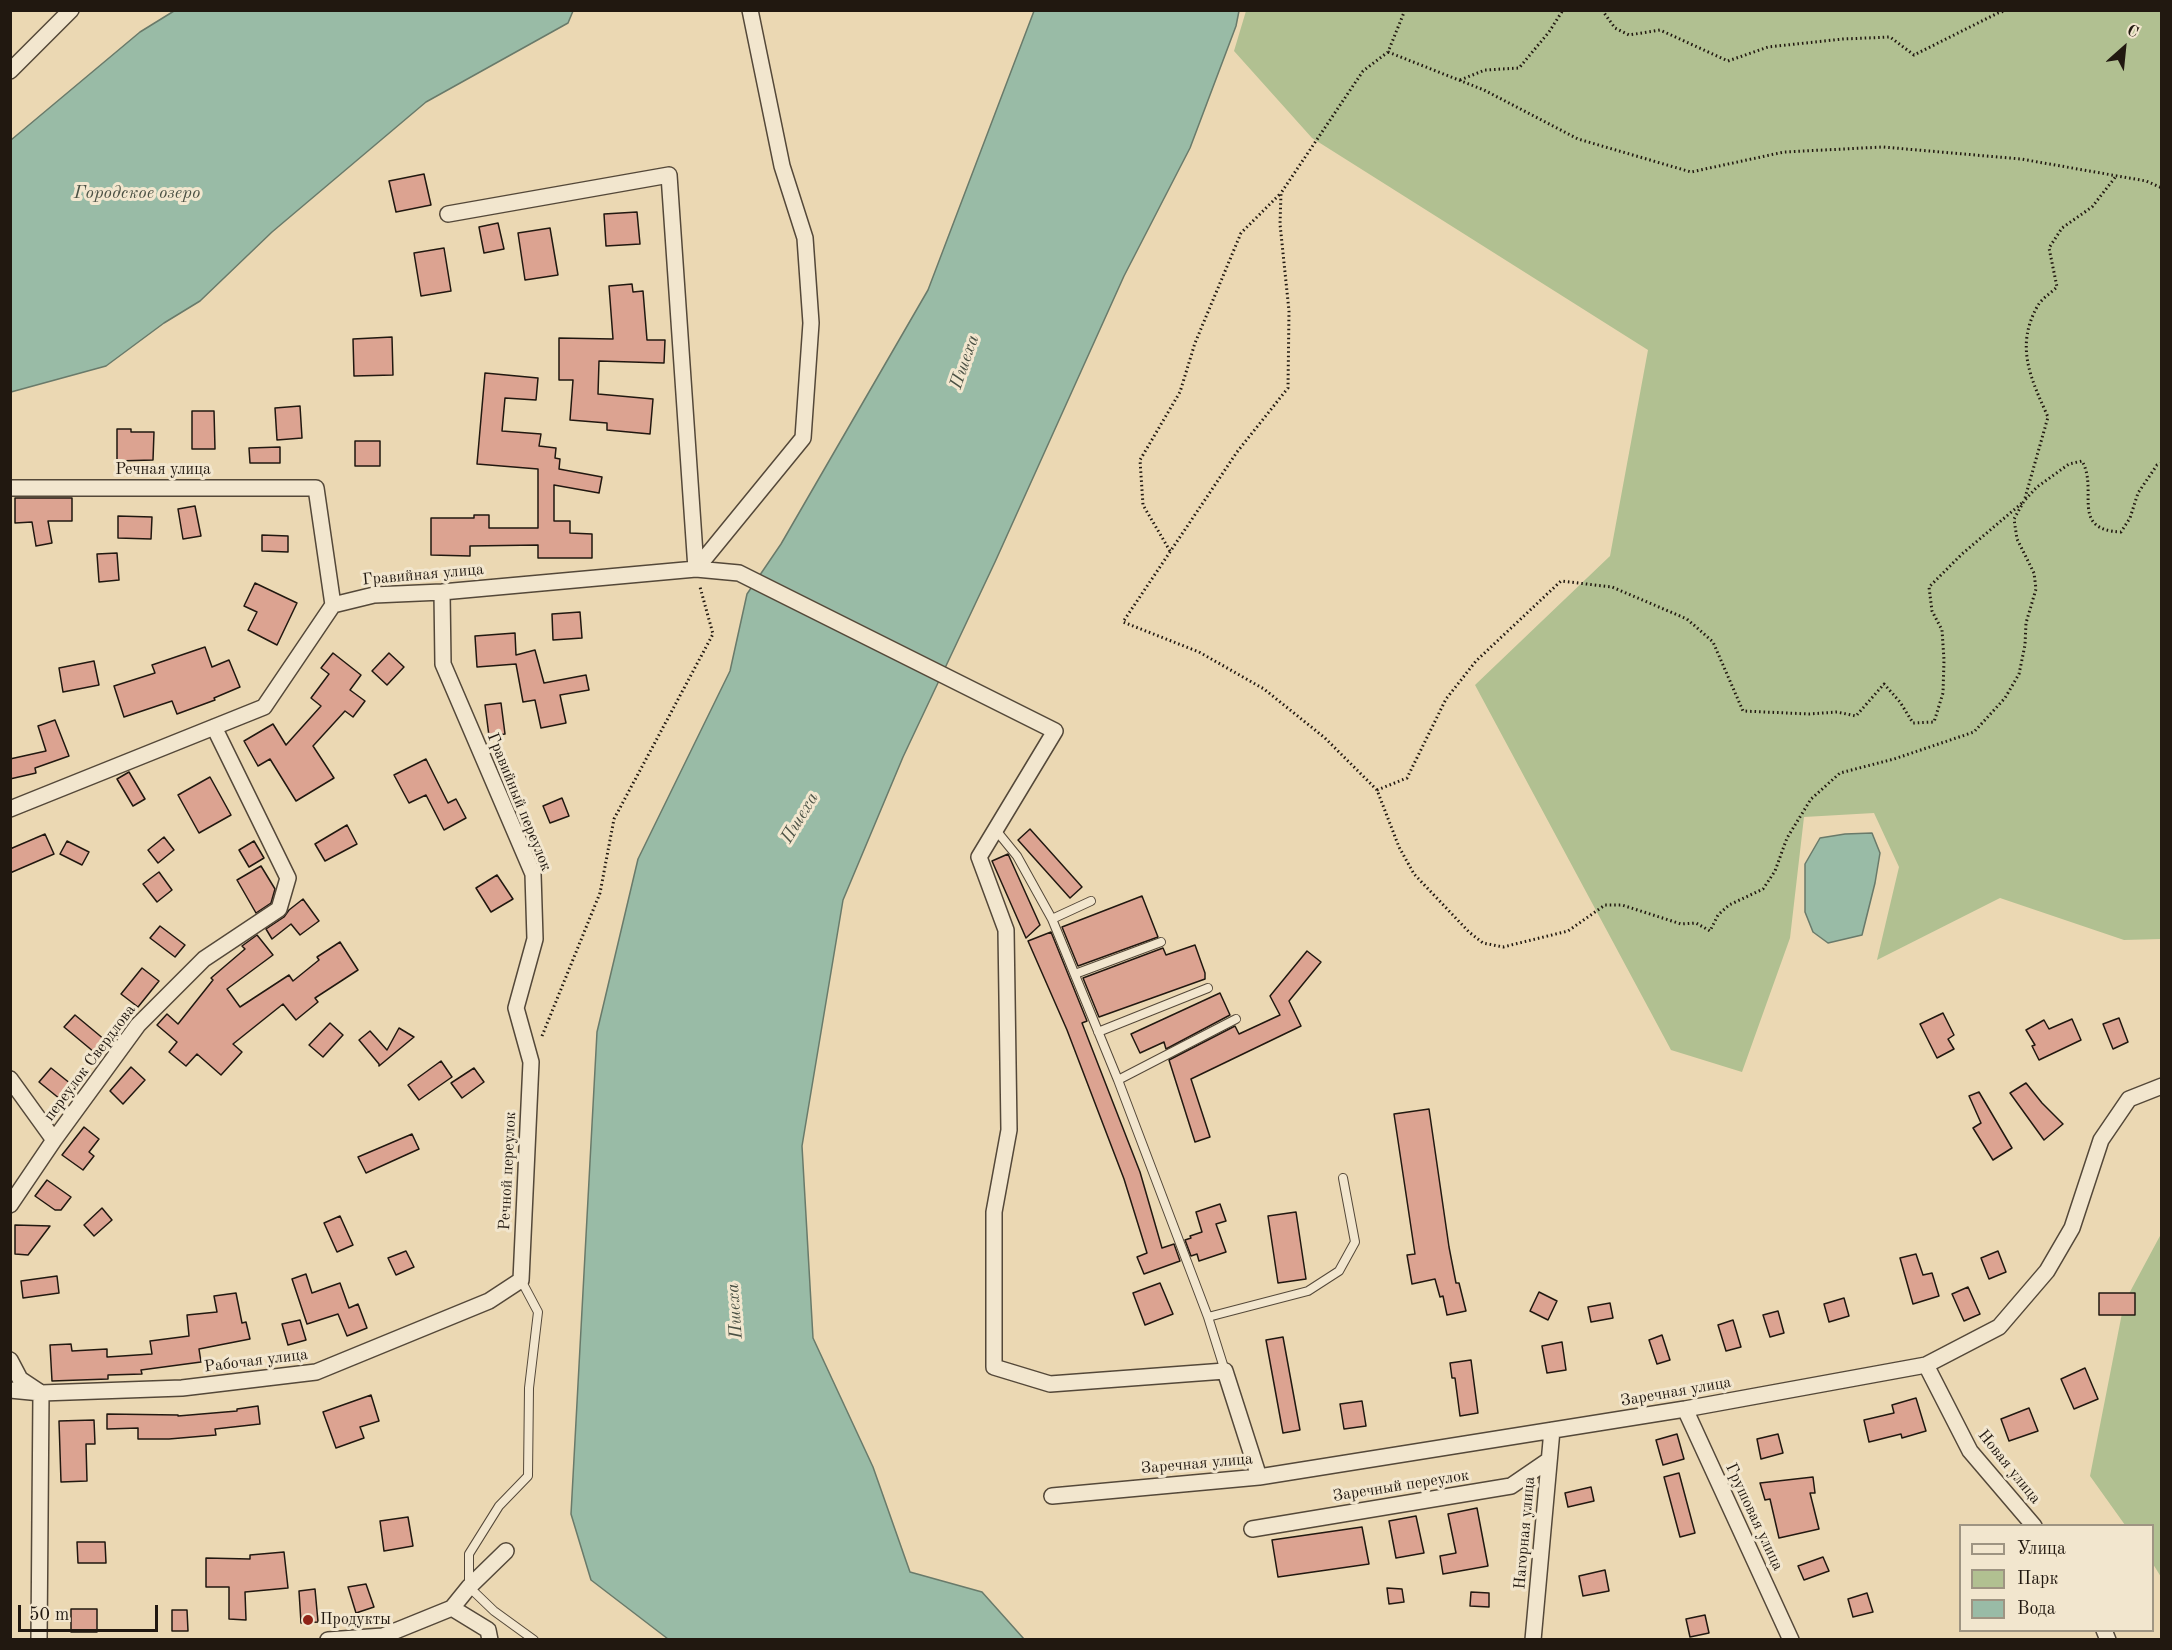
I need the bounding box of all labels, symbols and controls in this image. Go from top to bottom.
north arrow [2094,18,2154,78]
text: С [2124,22,2141,41]
water label: Городское озеро [74,182,200,204]
water label: Пшеха [946,332,984,392]
street label: Речная улица [115,460,211,480]
street label: Гравийная улица [361,560,485,590]
street label: Гравийный переулок [483,730,555,874]
water label: Пшеха [776,789,824,847]
street label: переулок Свердлова [40,1001,140,1125]
street label: Речной переулок [495,1111,521,1231]
water label: Пшеха [722,1282,748,1340]
street label: Рабочая улица [203,1345,309,1377]
street label: Заречная улица [1619,1373,1733,1411]
street label: Новая улица [1973,1426,2045,1508]
street label: Заречная улица [1140,1450,1254,1478]
street label: Грушовая улица [1721,1460,1787,1574]
street label: Заречный переулок [1332,1466,1470,1506]
street label: Нагорная улица [1511,1476,1539,1590]
legend [1959,1524,2154,1632]
text: Улица [2017,1540,2066,1558]
text: Парк [2017,1570,2058,1588]
scale bar [21,1593,160,1631]
text: Вода [2017,1600,2056,1618]
text: 50 m [29,1606,69,1624]
place label: Продукты [320,1610,391,1630]
marker: Продукты [301,1613,315,1627]

